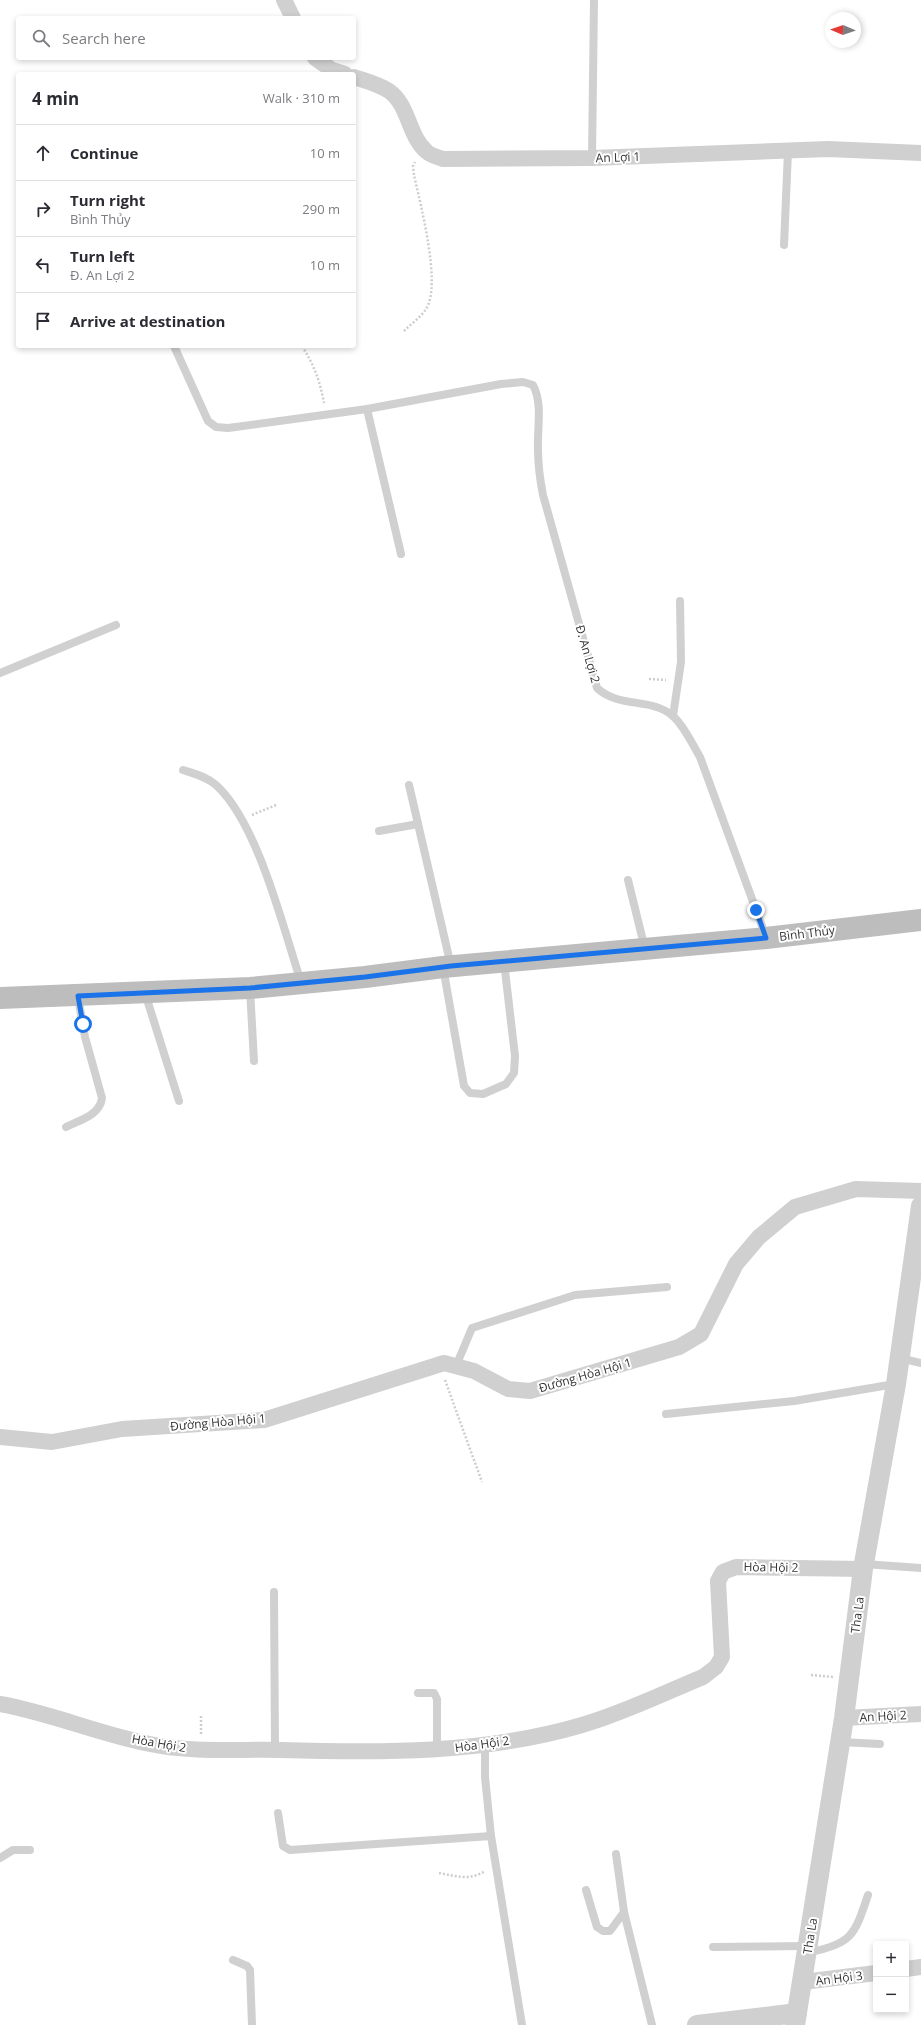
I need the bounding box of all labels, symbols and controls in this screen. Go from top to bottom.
north arrow [825,12,861,48]
search box [16,16,356,60]
icon: search [30,27,52,49]
text: Search here [62,28,146,48]
text: 4 min [32,87,79,110]
text: Walk · 310 m [263,89,340,107]
icon: ahead [32,142,54,164]
text: Continue [70,143,138,163]
text: 10 m [310,144,340,162]
street label: An Lợi 1 [595,148,641,166]
text: Turn right [70,190,145,210]
icon: right [32,198,54,220]
text: 290 m [302,200,340,218]
text: Bình Thủy [70,210,131,228]
text: Turn left [70,246,135,266]
icon: left [32,254,54,276]
text: 10 m [310,256,340,274]
text: Đ. An Lợi 2 [70,266,135,284]
icon: arrive [32,310,54,332]
text: Arrive at destination [70,311,225,331]
street label: Đ. An Lợi 2 [572,623,604,685]
route end [747,901,765,919]
street label: Bình Thủy [778,921,837,945]
route start [74,1015,92,1033]
street label: Đường Hòa Hội 1 [537,1354,633,1396]
street label: Đường Hòa Hội 1 [169,1409,267,1435]
street label: Hòa Hội 2 [743,1558,799,1576]
street label: Tha La [846,1596,868,1634]
street label: An Hội 2 [859,1706,907,1726]
street label: Hòa Hội 2 [130,1730,188,1756]
street label: Hòa Hội 2 [454,1732,511,1756]
street label: Tha La [799,1917,821,1955]
map controls [873,1941,909,2013]
button: + [873,1941,909,1977]
street label: An Hội 3 [815,1967,864,1989]
button: − [873,1977,909,2013]

